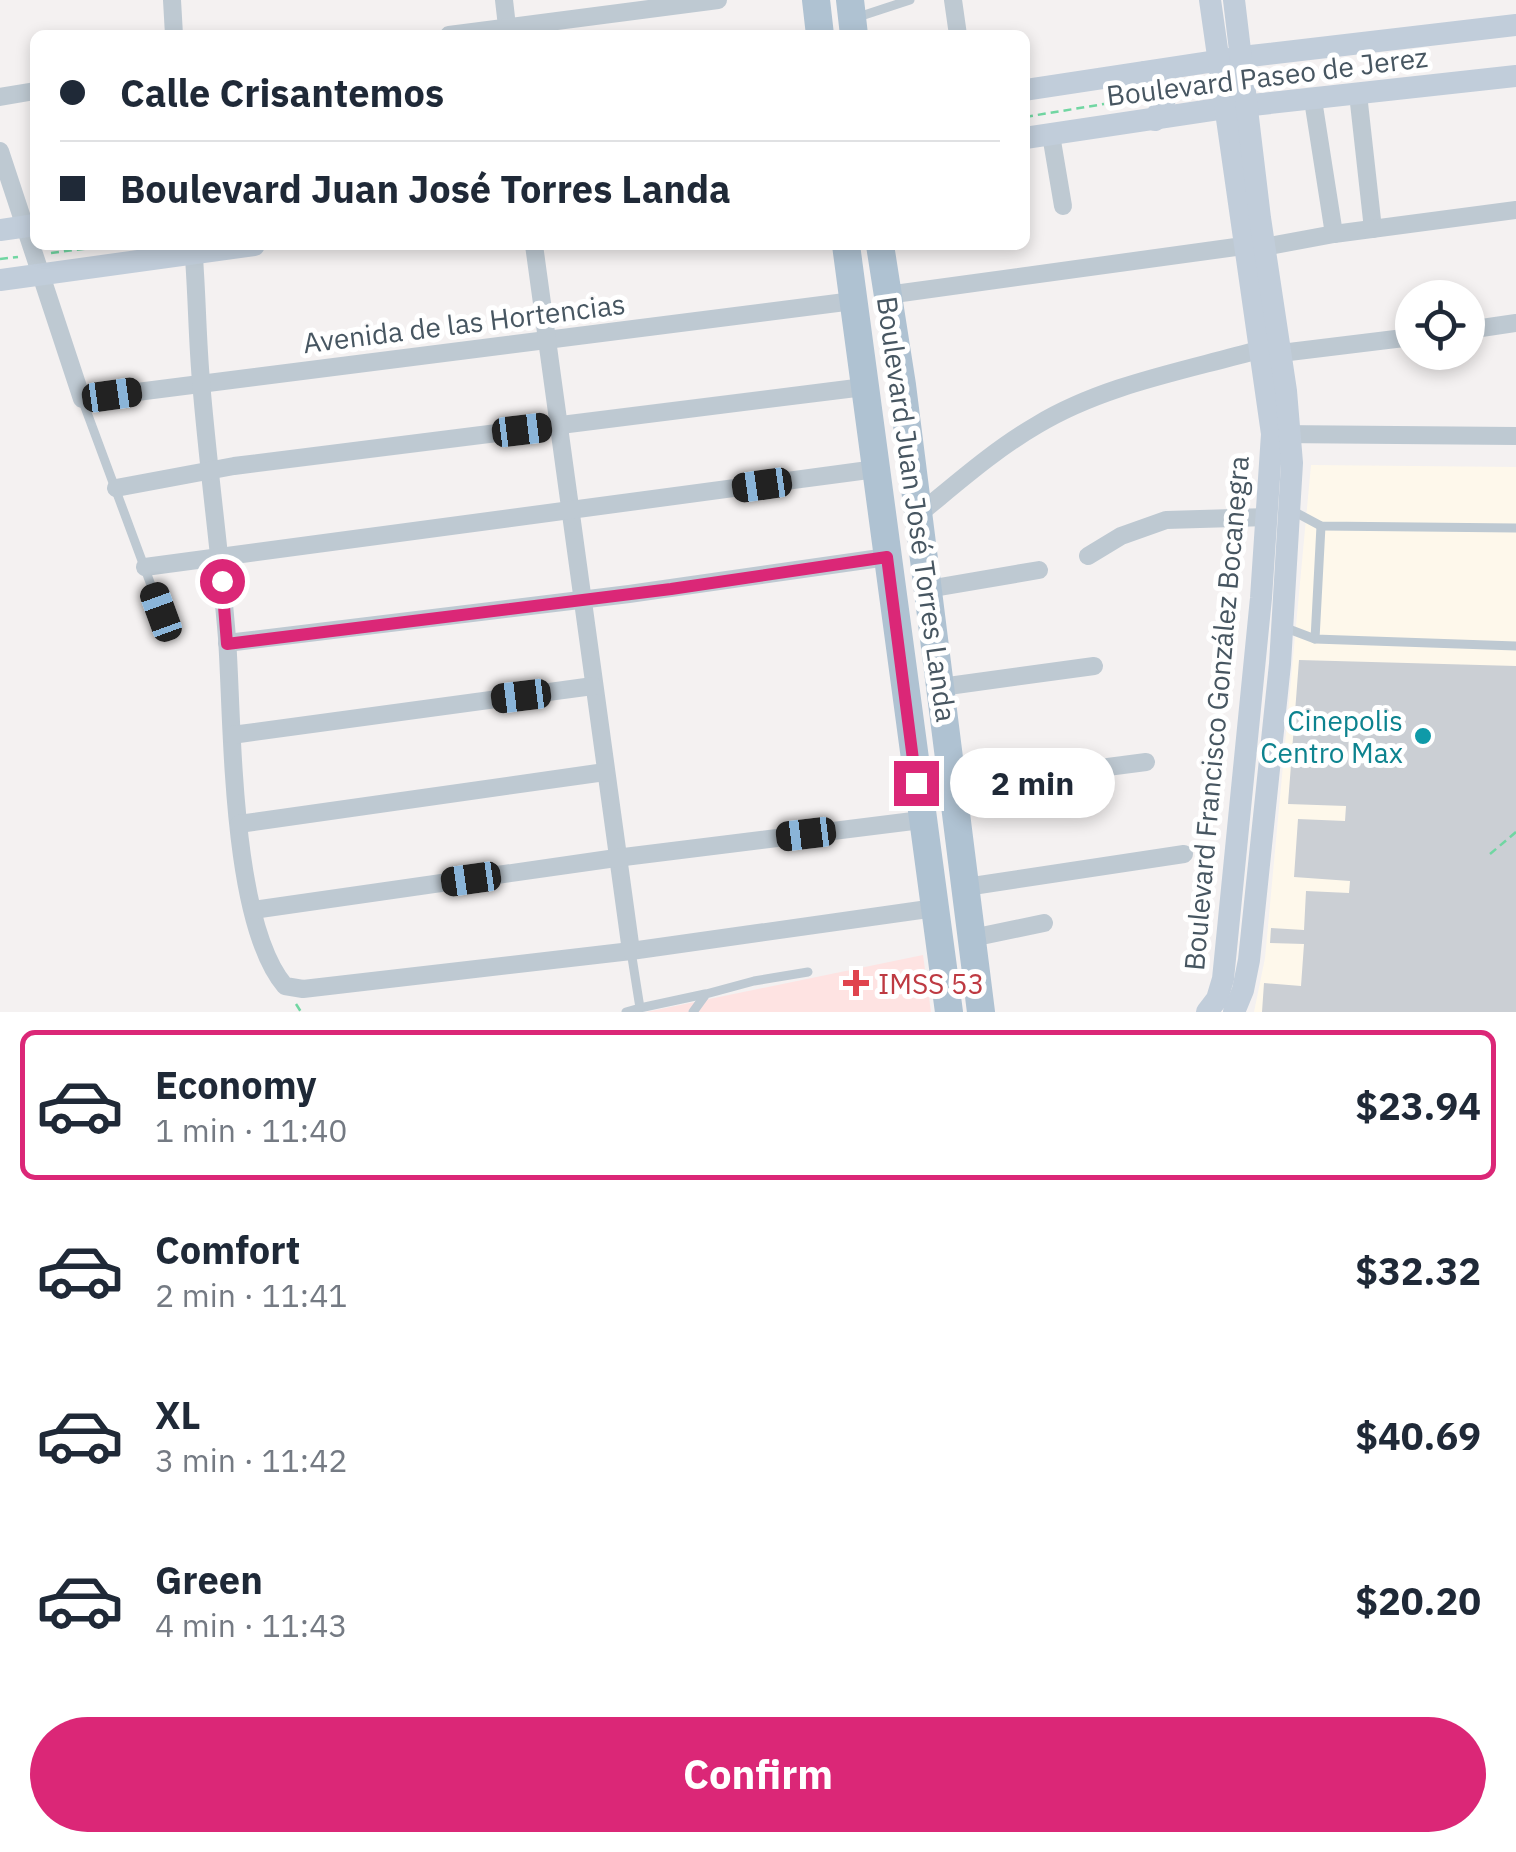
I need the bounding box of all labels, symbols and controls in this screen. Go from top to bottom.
street label: Boulevard Paseo de Jerez [1104,38,1430,114]
text: Calle Crisantemos [120,68,444,117]
text: Boulevard Juan José Torres Landa [120,164,731,213]
map controls [1395,280,1485,370]
button: locate [1395,280,1485,370]
street label: Avenida de las Hortencias [301,285,627,361]
street label: Boulevard Juan José Torres Landa [869,294,965,724]
car [80,376,144,414]
car [490,411,554,449]
street label: Boulevard Francisco González Bocanegra [1175,454,1257,972]
car [730,466,794,504]
route start [200,559,245,604]
car [137,579,185,645]
car [489,677,553,715]
place label: Cinepolis Centro Max [1260,702,1403,771]
marker: Cinepolis Centro Max [1412,725,1434,747]
callout: 2 min [951,748,1116,818]
route end [894,761,939,806]
text: 2 min [991,762,1074,804]
car [774,815,838,853]
car [439,860,503,898]
place label: IMSS 53 [878,965,984,1002]
marker: IMSS 53 [843,970,869,996]
icon: car [35,1060,125,1150]
text: Economy [155,1060,317,1109]
text: $23.94 [1355,1081,1481,1130]
text: 1 min · 11:40 [155,1109,348,1151]
icon: car [35,1225,125,1315]
text: Comfort [155,1225,300,1274]
text: $32.32 [1355,1246,1481,1295]
text: 2 min · 11:41 [155,1274,348,1316]
icon: car [35,1390,125,1480]
text: XL [155,1390,201,1439]
text: $40.69 [1355,1411,1481,1460]
text: 3 min · 11:42 [155,1439,348,1481]
icon: car [35,1555,125,1645]
text: Green [155,1555,263,1604]
text: $20.20 [1355,1576,1481,1625]
text: 4 min · 11:43 [155,1604,348,1646]
button: Confirm [30,1717,1486,1832]

